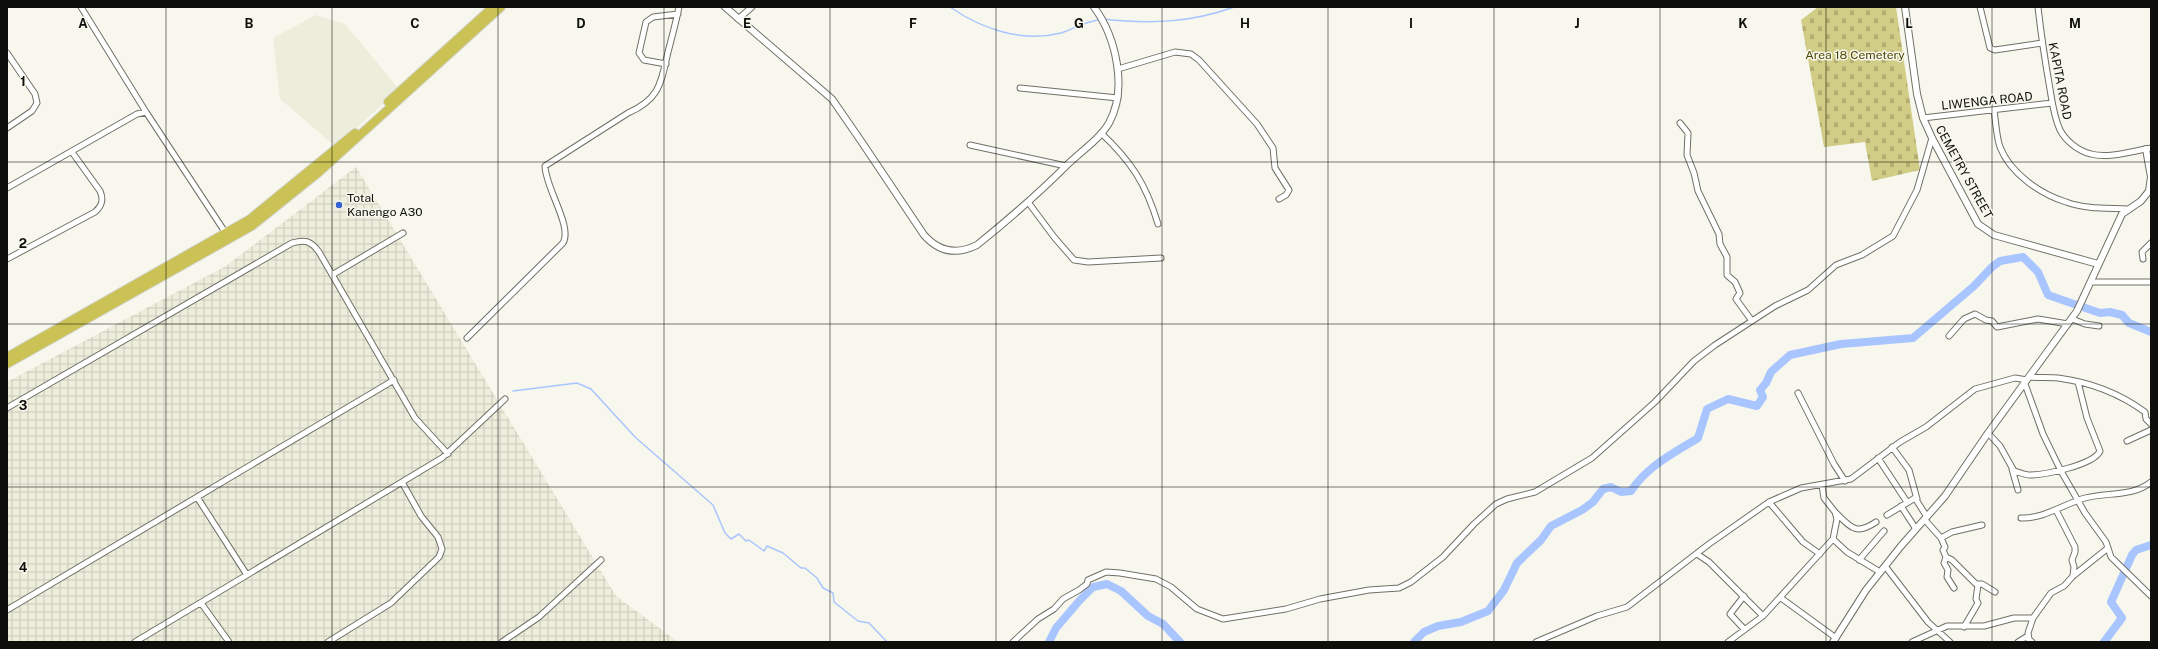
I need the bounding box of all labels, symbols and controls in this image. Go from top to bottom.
text: A [78,16,88,31]
text: B [245,16,254,31]
text: C [410,16,420,31]
text: D [576,16,586,31]
text: E [743,16,751,31]
text: F [909,16,917,31]
text: G [1074,16,1084,31]
text: H [1240,16,1250,31]
text: I [1409,16,1413,31]
text: J [1574,16,1580,31]
text: K [1738,16,1748,31]
text: L [1905,16,1913,31]
text: M [2069,16,2081,31]
street label: KAPITA ROAD [2046,41,2074,121]
park label: Area 18 Cemetery [1805,48,1905,62]
text: 1 [20,74,26,89]
street label: LIWENGA ROAD [1941,89,2033,113]
street label: CEMETRY STREET [1933,123,1995,221]
place label: Total Kanengo A30 [347,191,423,219]
marker: Total Kanengo A30 [334,200,344,210]
text: 2 [19,236,27,251]
text: 3 [19,398,28,413]
text: 4 [19,560,28,575]

